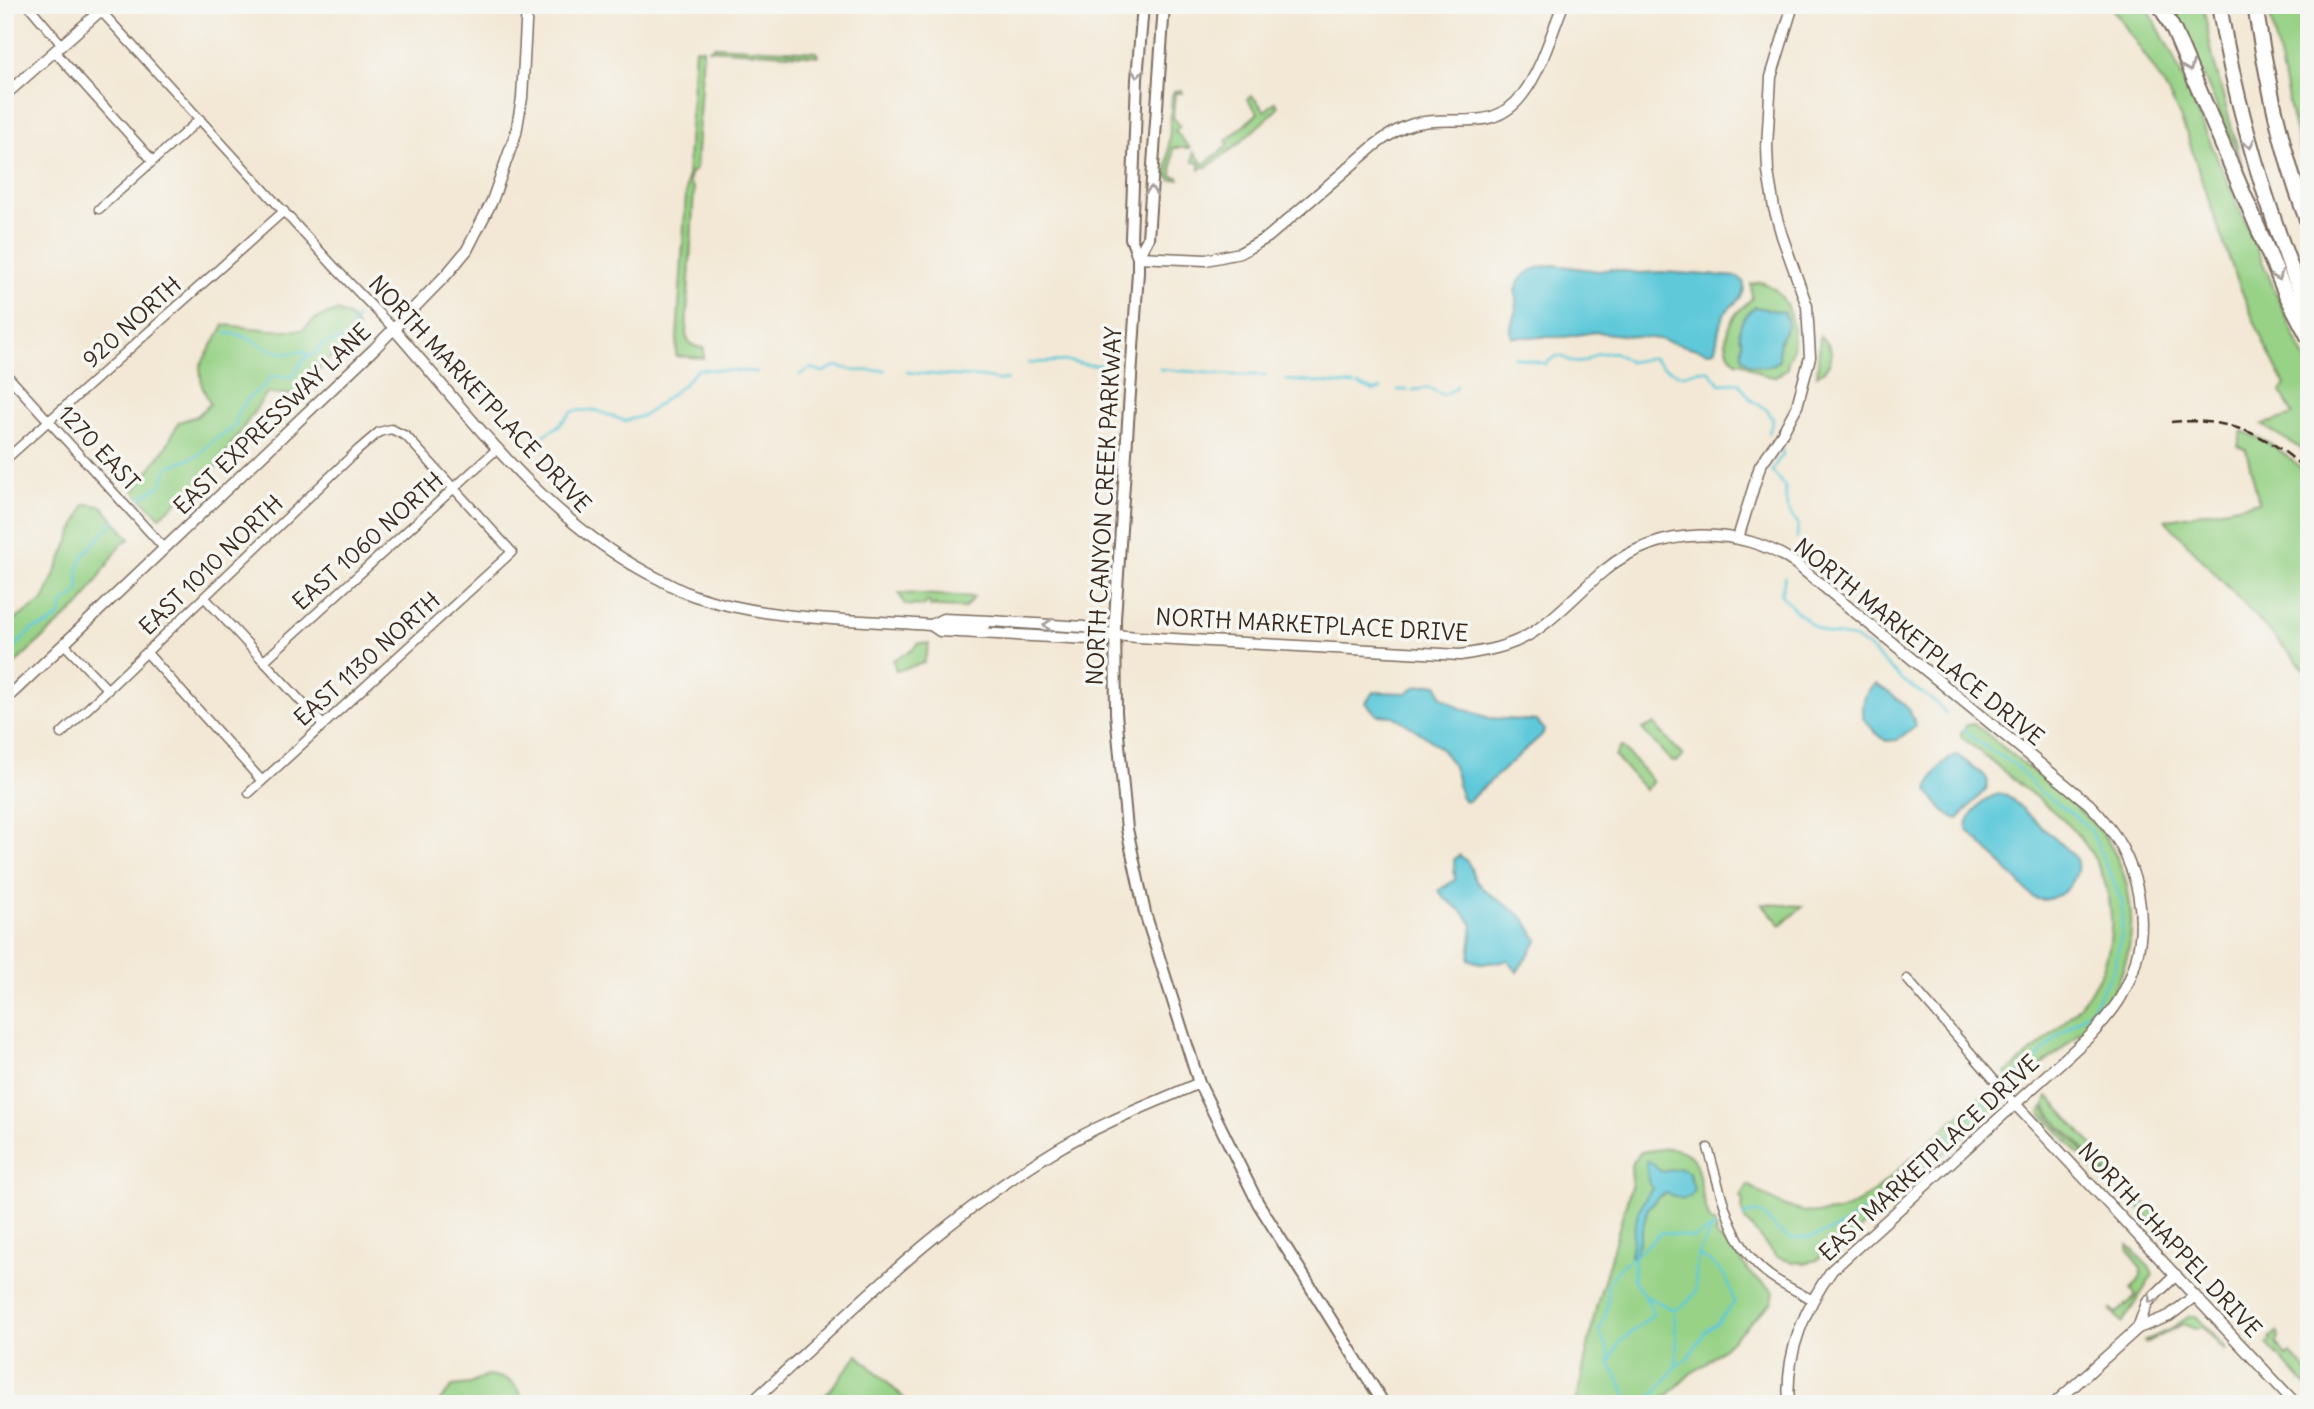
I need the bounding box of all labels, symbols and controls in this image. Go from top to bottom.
one-way arrow [2181,60,2195,72]
one-way arrow [1130,68,1145,79]
one-way arrow [2241,138,2255,150]
one-way arrow [1143,185,1158,196]
street label: NORTH MARKETPLACE DRIVE [363,269,598,518]
street label: 920 NORTH [76,270,187,373]
one-way arrow [2270,270,2284,282]
street label: EAST EXPRESSWAY LANE [167,317,376,520]
street label: NORTH CANYON CREEK PARKWAY [1080,326,1127,686]
street label: 1270 EAST [52,399,146,497]
street label: EAST 1060 NORTH [286,465,449,616]
street label: EAST 1010 NORTH [133,489,289,641]
street label: NORTH MARKETPLACE DRIVE [1788,532,2050,752]
street label: EAST 1130 NORTH [288,585,446,732]
street label: NORTH MARKETPLACE DRIVE [1155,602,1469,647]
one-way arrow [1043,617,1054,632]
street label: EAST MARKETPLACE DRIVE [1813,1048,2045,1267]
street label: NORTH CHAPPEL DRIVE [2072,1136,2268,1343]
one-way arrow [2148,1291,2161,1303]

